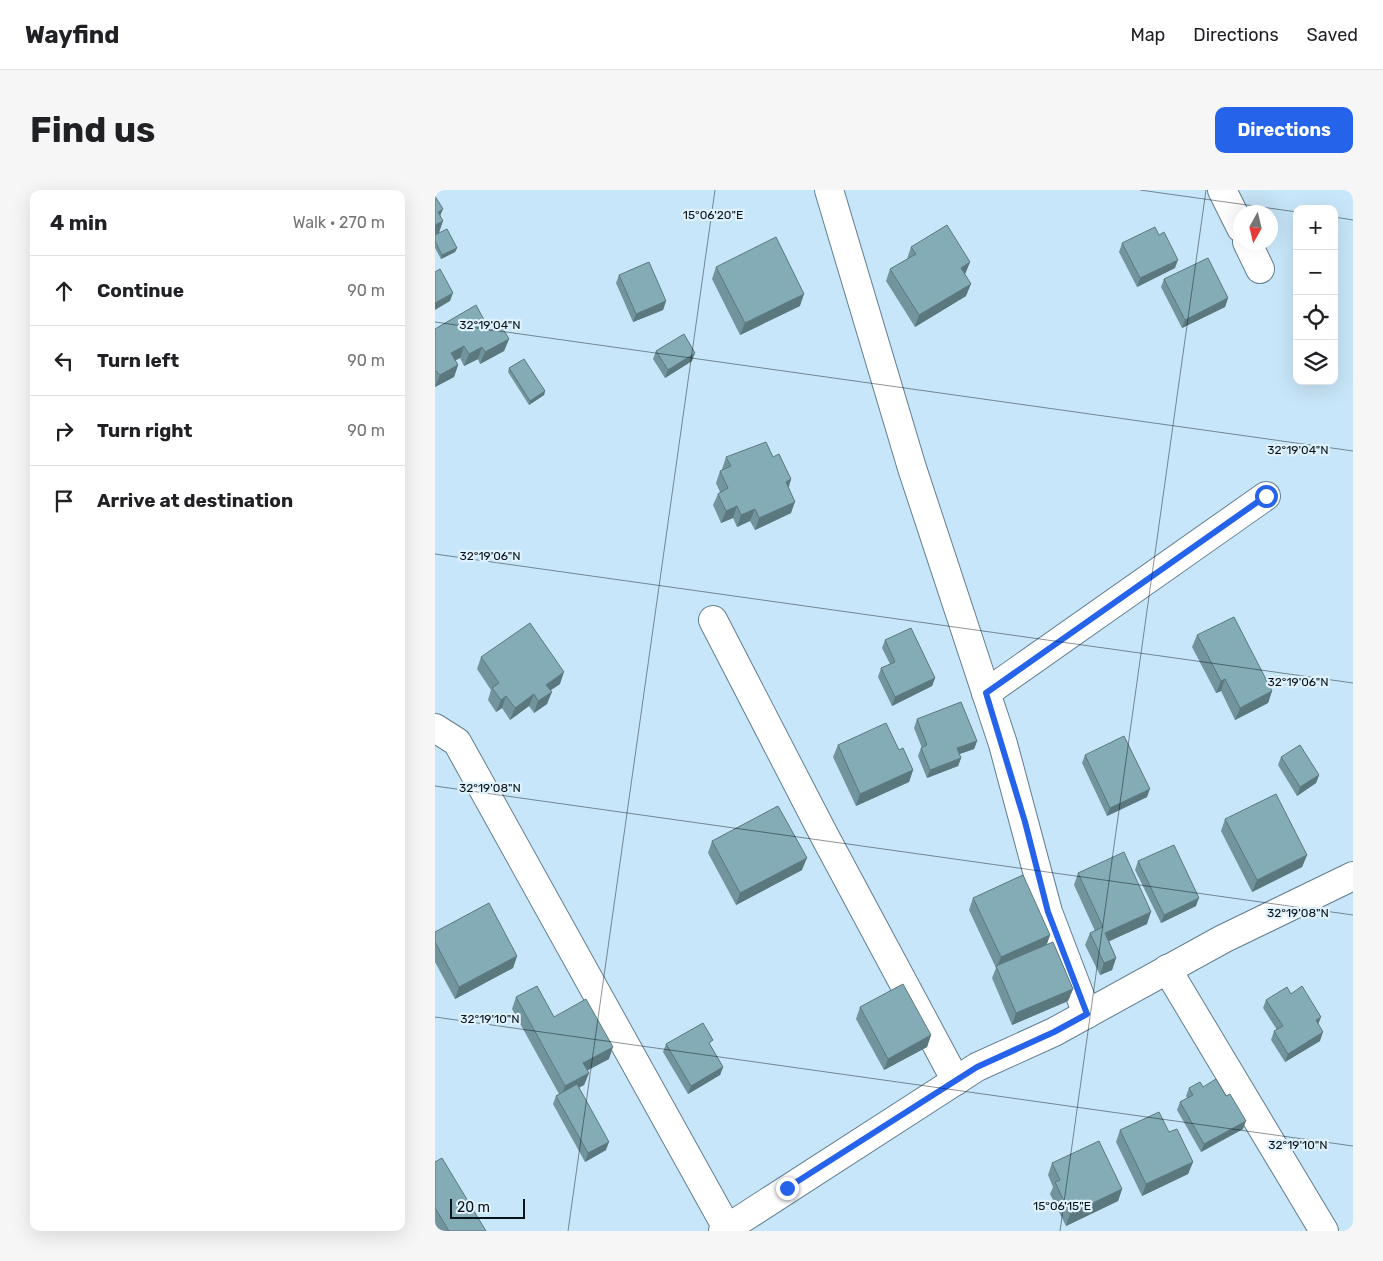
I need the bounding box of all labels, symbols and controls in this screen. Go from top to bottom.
text: Wayfind [25,21,119,49]
text: Map [1130,24,1165,46]
text: Directions [1193,24,1279,46]
text: Saved [1307,24,1358,46]
button: Directions [1215,107,1353,153]
text: Find us [30,109,155,151]
north arrow [1233,205,1278,250]
map controls [1293,205,1338,385]
button: + [1293,205,1338,250]
text: 15°06'20"E [683,208,743,222]
text: 4 min [50,210,108,235]
text: Walk · 270 m [293,213,385,232]
button: − [1293,250,1338,295]
icon: ahead [50,277,78,305]
text: Continue [97,279,184,302]
text: 90 m [347,281,385,300]
button: locate [1293,295,1338,340]
text: 32°19'04"N [459,318,521,332]
button: layers [1293,340,1338,385]
icon: left [50,347,78,375]
text: Turn left [97,349,179,372]
text: 90 m [347,351,385,370]
icon: right [50,417,78,445]
text: Turn right [97,419,192,442]
text: 90 m [347,421,385,440]
text: 32°19'04"N [1267,443,1329,457]
route start [1255,485,1278,508]
icon: arrive [50,487,78,515]
text: Arrive at destination [97,489,293,512]
text: 32°19'06"N [459,549,521,563]
text: 32°19'06"N [1267,675,1329,689]
text: 32°19'08"N [459,781,521,795]
text: 32°19'08"N [1267,906,1329,920]
text: 32°19'10"N [460,1012,520,1026]
text: 32°19'10"N [1268,1138,1328,1152]
route end [776,1177,799,1200]
scale bar [450,1196,525,1219]
text: 20 m [457,1199,490,1216]
text: 15°06'15"E [1033,1199,1091,1213]

